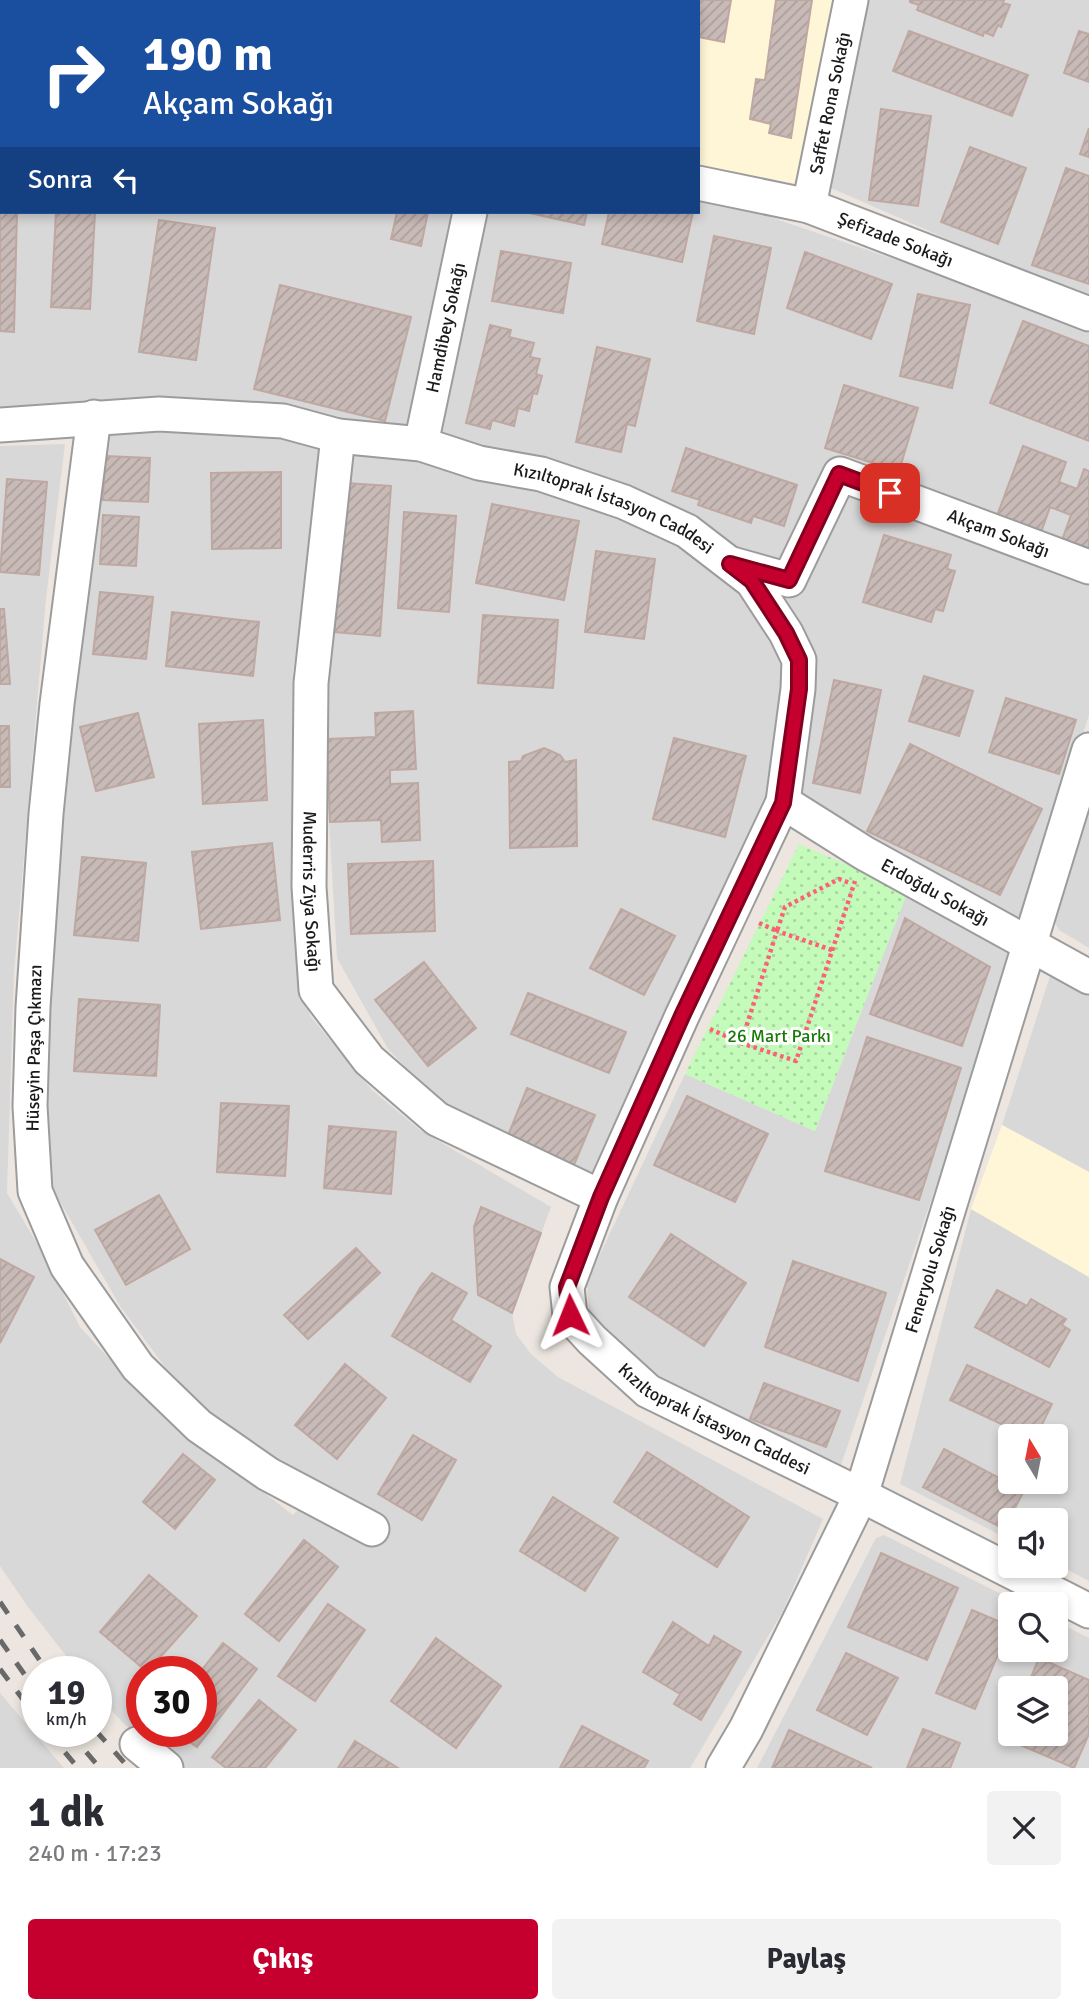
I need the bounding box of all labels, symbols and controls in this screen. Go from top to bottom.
text: 190 m [143,24,273,84]
icon: right [28,28,119,119]
street label: Saffet Rona Sokağı [805,30,855,176]
text: Akçam Sokağı [143,84,334,123]
icon: left [107,161,145,199]
text: Sonra [28,164,93,196]
street label: Şefizade Sokağı [834,207,956,272]
street label: Hamdibey Sokağı [421,260,470,395]
street label: Kızıltoprak İstasyon Caddesi [512,458,718,559]
pin [860,463,920,523]
icon: arrive [871,474,909,512]
street label: Akçam Sokağı [944,504,1053,562]
street label: Muderris Ziya Sokağı [298,811,326,973]
street label: Erdoğdu Sokağı [877,854,993,931]
street label: Hüseyin Paşa Çıkmazı [22,964,46,1132]
park label: 26 Mart Parkı [727,1025,831,1047]
street label: Feneryolu Sokağı [900,1203,960,1336]
position arrow [533,1278,607,1352]
street label: Kızıltoprak İstasyon Caddesi [614,1358,814,1480]
north arrow [998,1424,1068,1494]
map controls [998,1424,1068,1746]
button: sound [998,1508,1068,1578]
button: search [998,1592,1068,1662]
speed limit sign: 30 [126,1656,217,1747]
text: 19 [48,1671,85,1714]
button: layers [998,1676,1068,1746]
text: km/h [46,1708,87,1730]
text: 1 dk [28,1787,105,1838]
button: close [987,1791,1061,1865]
text: 240 m · 17:23 [28,1839,162,1868]
button: Çıkış [28,1919,538,1999]
button: Paylaş [552,1919,1061,1999]

